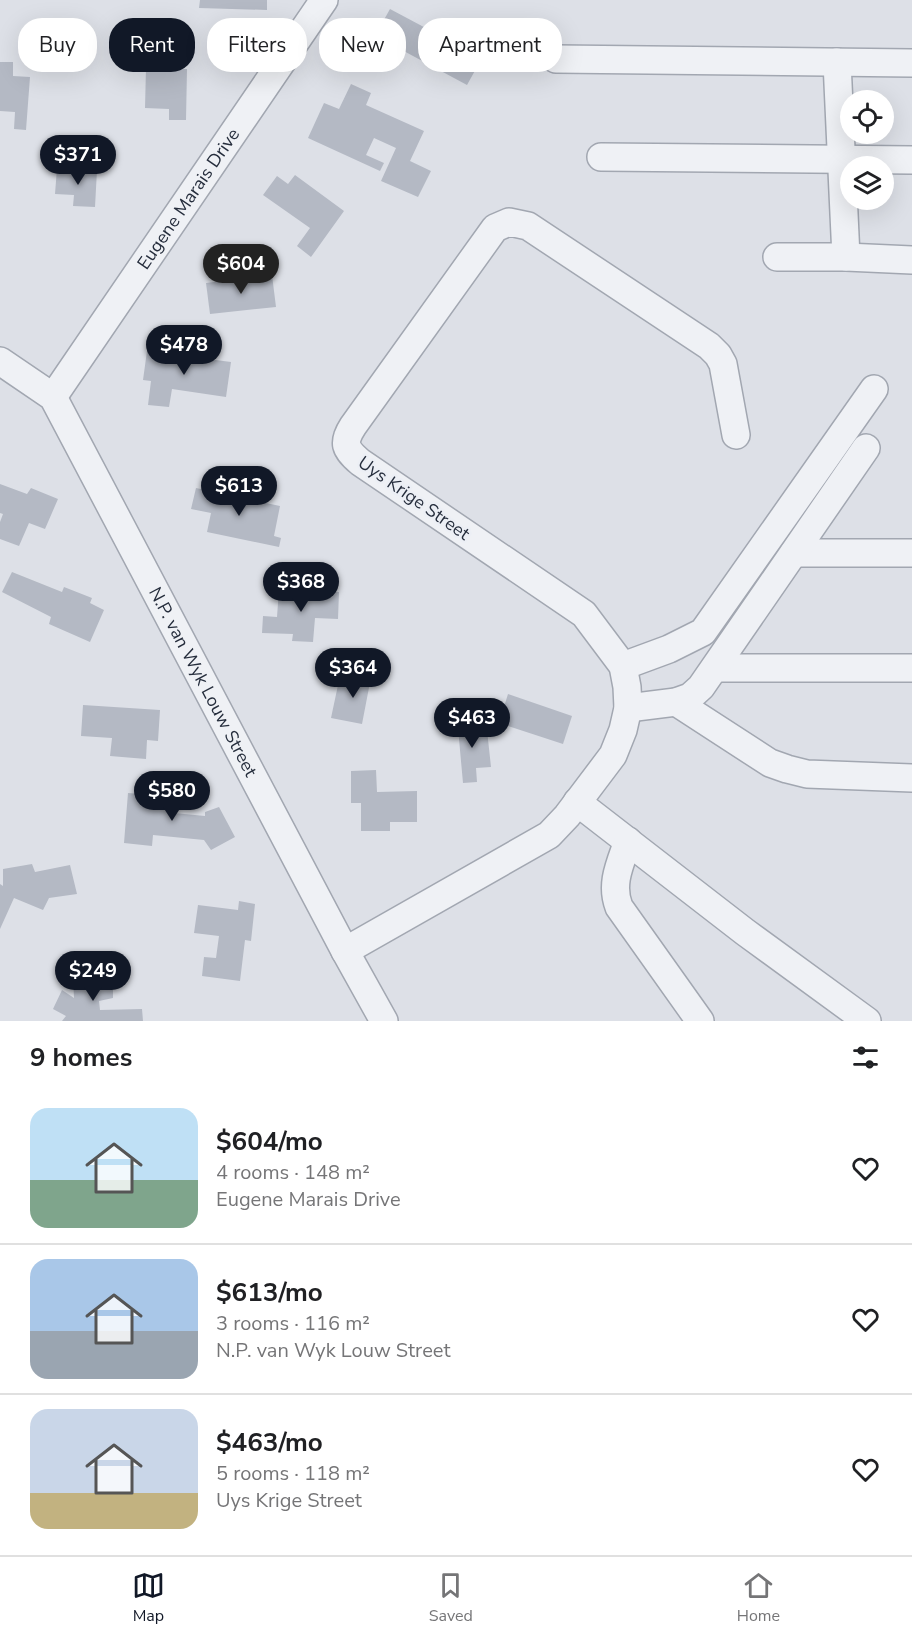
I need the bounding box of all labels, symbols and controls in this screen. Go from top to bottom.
chip: Buy [18,18,97,72]
chip: Rent [109,18,195,72]
chip: Filters [207,18,307,72]
chip: New [319,18,406,72]
chip: Apartment [418,18,562,72]
map controls [840,90,894,210]
button: locate [840,90,894,144]
street label: Eugene Marais Drive [132,123,245,274]
pin: $371 [42,135,114,186]
text: $371 [54,141,102,168]
button: layers [840,156,894,210]
pin: $604 [205,244,277,295]
text: $604 [217,250,265,277]
pin: $478 [148,325,220,376]
text: $478 [160,331,208,358]
street label: Uys Krige Street [353,451,475,546]
pin: $613 [203,466,275,517]
text: $613 [215,472,263,499]
pin: $368 [265,562,337,613]
text: $368 [277,568,325,595]
street label: N.P. van Wyk Louw Street [143,583,263,781]
pin: $364 [317,648,389,699]
text: $364 [329,654,377,681]
pin: $463 [436,698,508,749]
text: $463 [448,704,496,731]
pin: $580 [136,771,208,822]
text: $580 [148,777,196,804]
pin: $249 [57,951,129,1002]
text: $249 [69,957,117,984]
text: 9 homes [30,1040,132,1075]
icon: filters [849,1041,882,1074]
text: $604/mo [216,1124,323,1159]
icon: home [78,1132,150,1204]
icon: heart [849,1152,882,1185]
text: 4 rooms · 148 m² [216,1159,370,1186]
text: Eugene Marais Drive [216,1186,401,1213]
text: $613/mo [216,1275,323,1310]
icon: home [78,1283,150,1355]
icon: heart [849,1303,882,1336]
text: 3 rooms · 116 m² [216,1310,370,1337]
text: N.P. van Wyk Louw Street [216,1337,450,1364]
text: $463/mo [216,1425,323,1460]
icon: home [78,1433,150,1505]
icon: heart [849,1453,882,1486]
text: 5 rooms · 118 m² [216,1460,370,1487]
text: Uys Krige Street [216,1487,362,1514]
tab: Map [132,1569,165,1627]
tab: Saved [429,1569,473,1627]
tab: Home [737,1569,780,1627]

